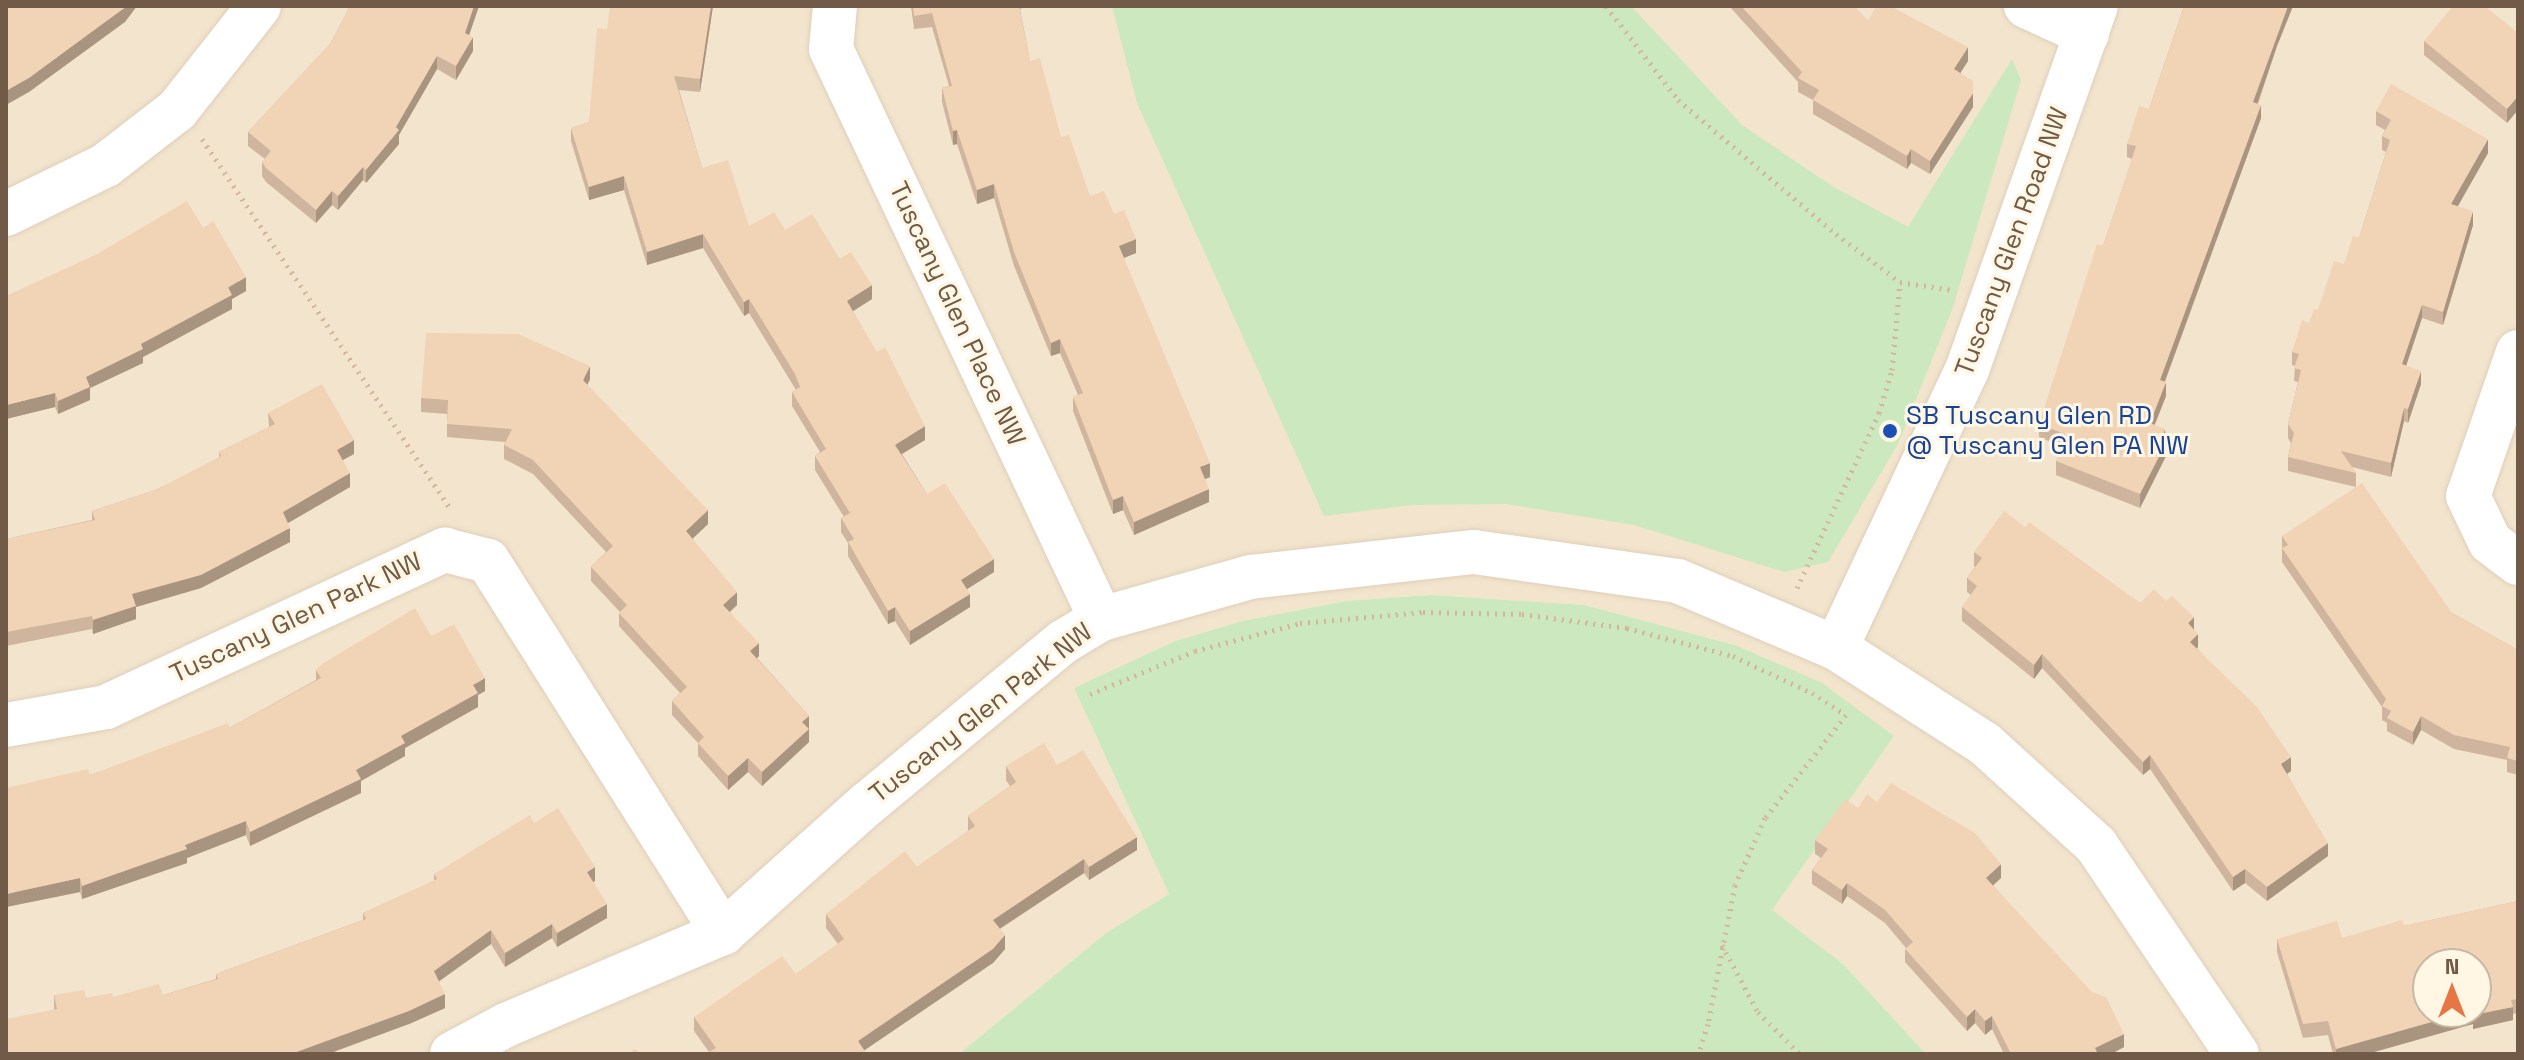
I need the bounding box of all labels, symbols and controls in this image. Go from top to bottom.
street label: Tuscany Glen Road NW [1949,103,2075,381]
street label: Tuscany Glen Place NW [882,177,1032,451]
place label: SB Tuscany Glen RD @ Tuscany Glen PA NW [1906,400,2190,462]
marker: SB Tuscany Glen RD @ Tuscany Glen PA NW [1881,422,1899,440]
street label: Tuscany Glen Park NW [165,546,427,690]
street label: Tuscany Glen Park NW [863,616,1099,810]
north arrow [2412,948,2492,1028]
text: N [2445,952,2459,980]

